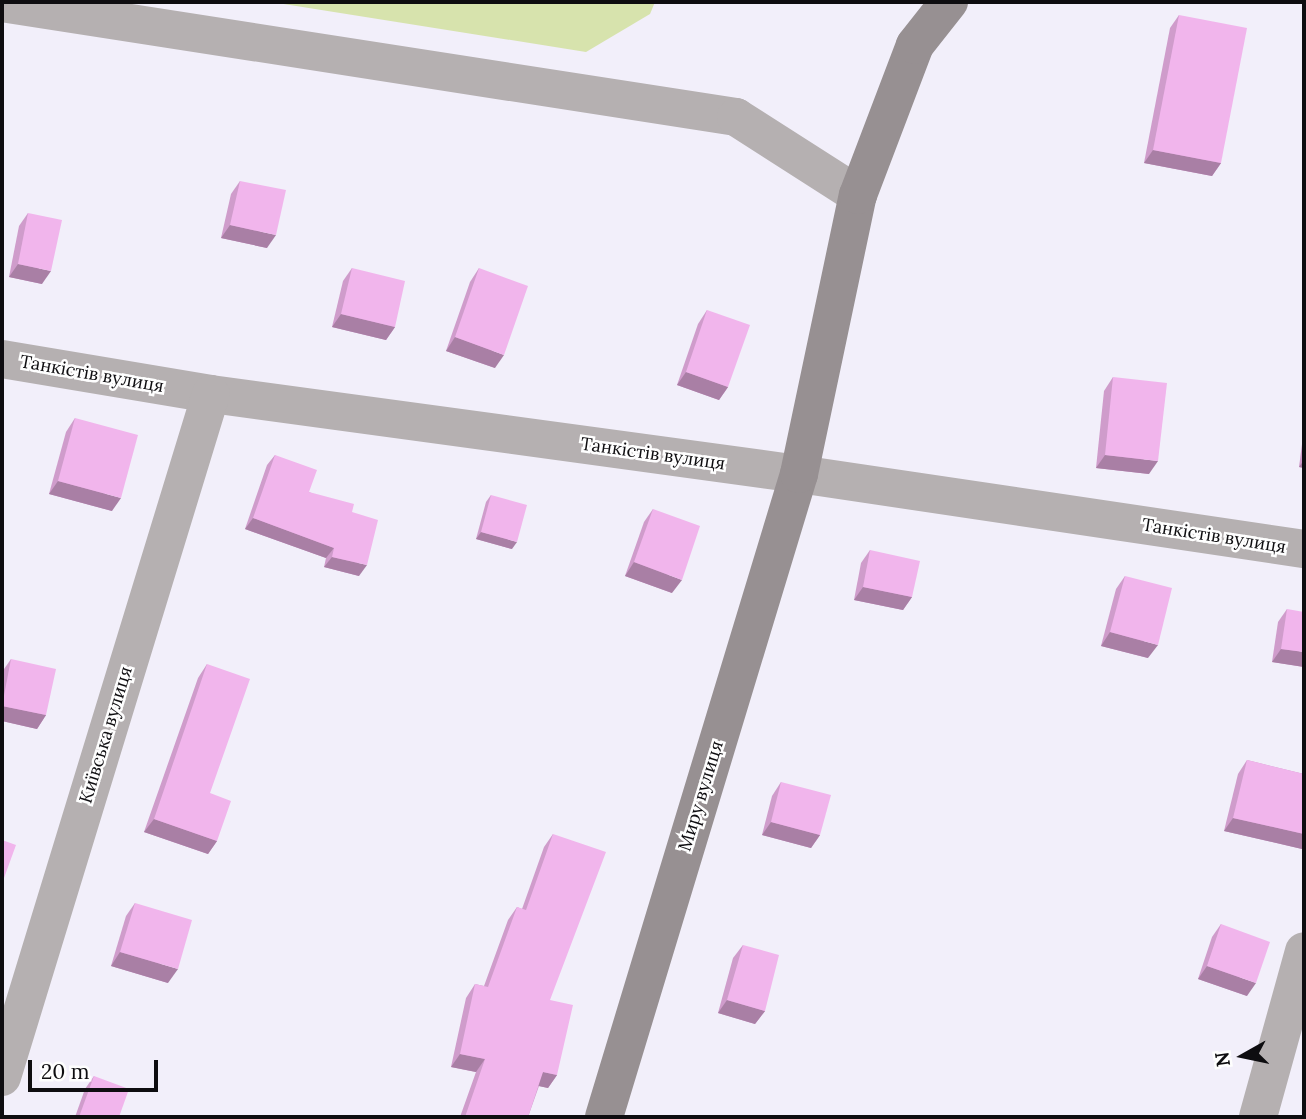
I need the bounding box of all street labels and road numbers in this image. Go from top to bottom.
street label: Танкістів вулиця [18,351,166,397]
street label: Танкістів вулиця [579,433,727,475]
street label: Танкістів вулиця [1140,514,1288,558]
street label: Київська вулиця [75,664,137,806]
street label: Миру вулиця [674,738,728,854]

